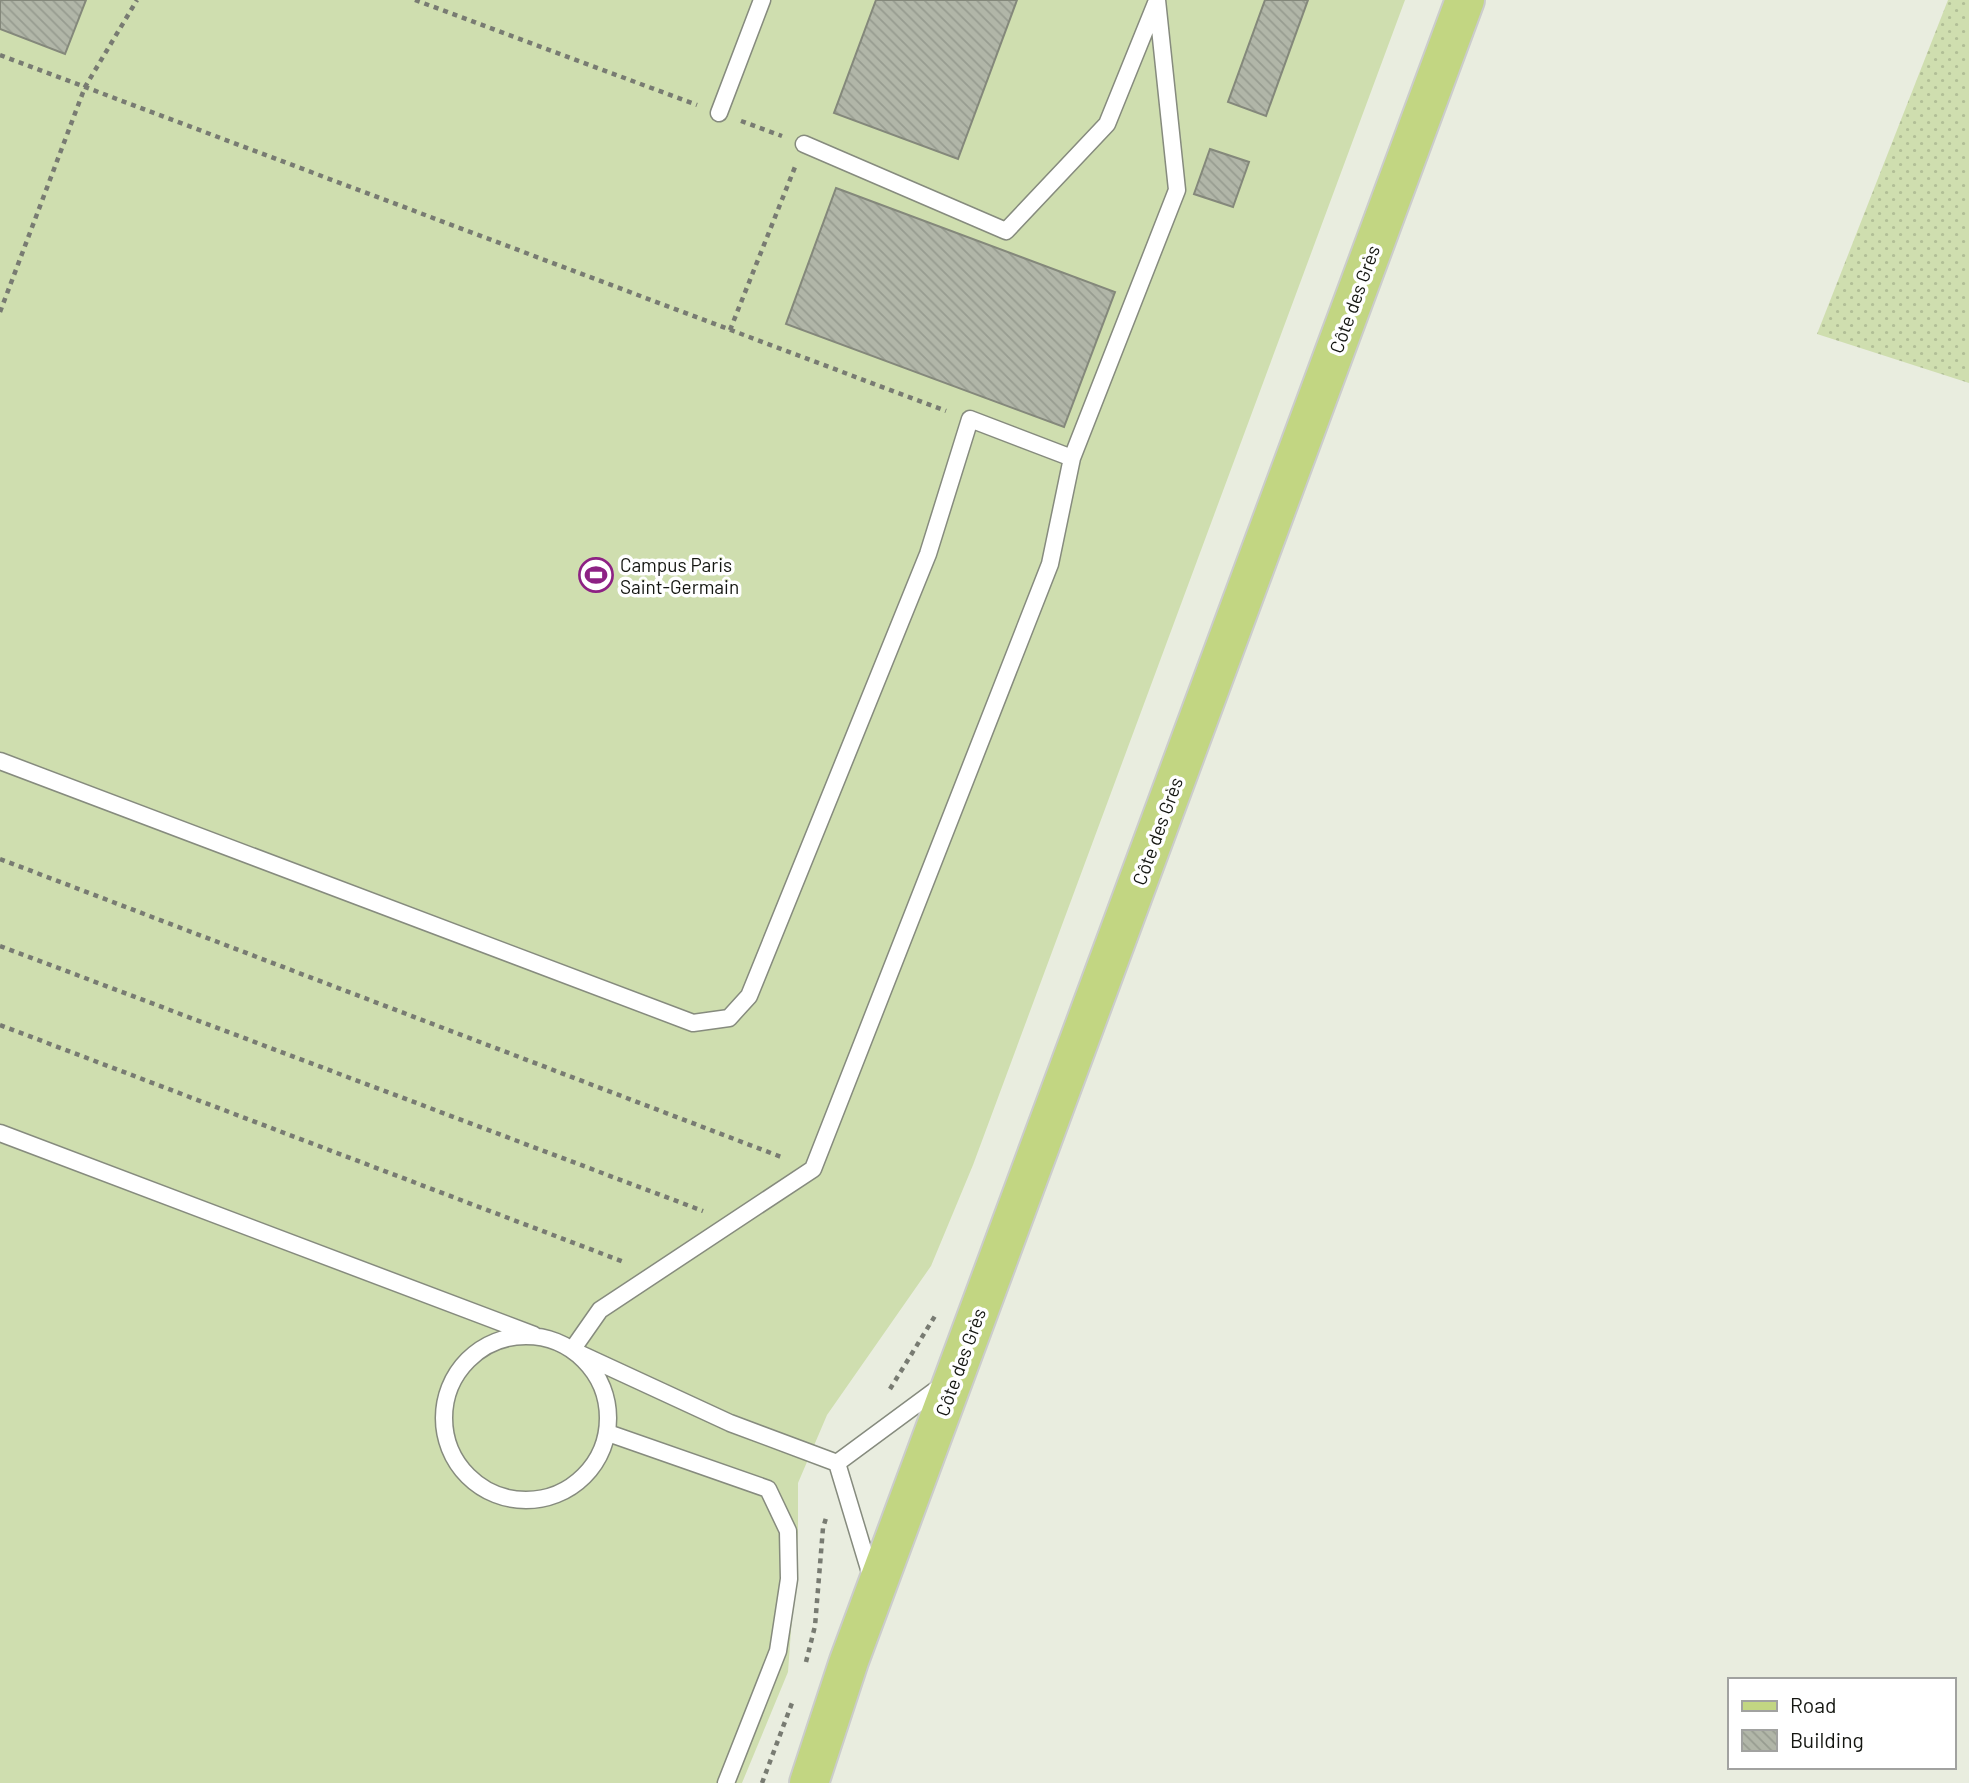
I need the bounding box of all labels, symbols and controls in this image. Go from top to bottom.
street label: Côte des Grès [1324,242,1384,356]
place label: Campus Paris Saint-Germain [620,553,739,598]
sports icon: Campus Paris Saint-Germain [577,556,615,594]
street label: Côte des Grès [1127,774,1187,888]
street label: Côte des Grès [930,1305,990,1419]
legend [1728,1678,1955,1769]
text: Road [1790,1692,1836,1717]
text: Building [1790,1727,1864,1752]

